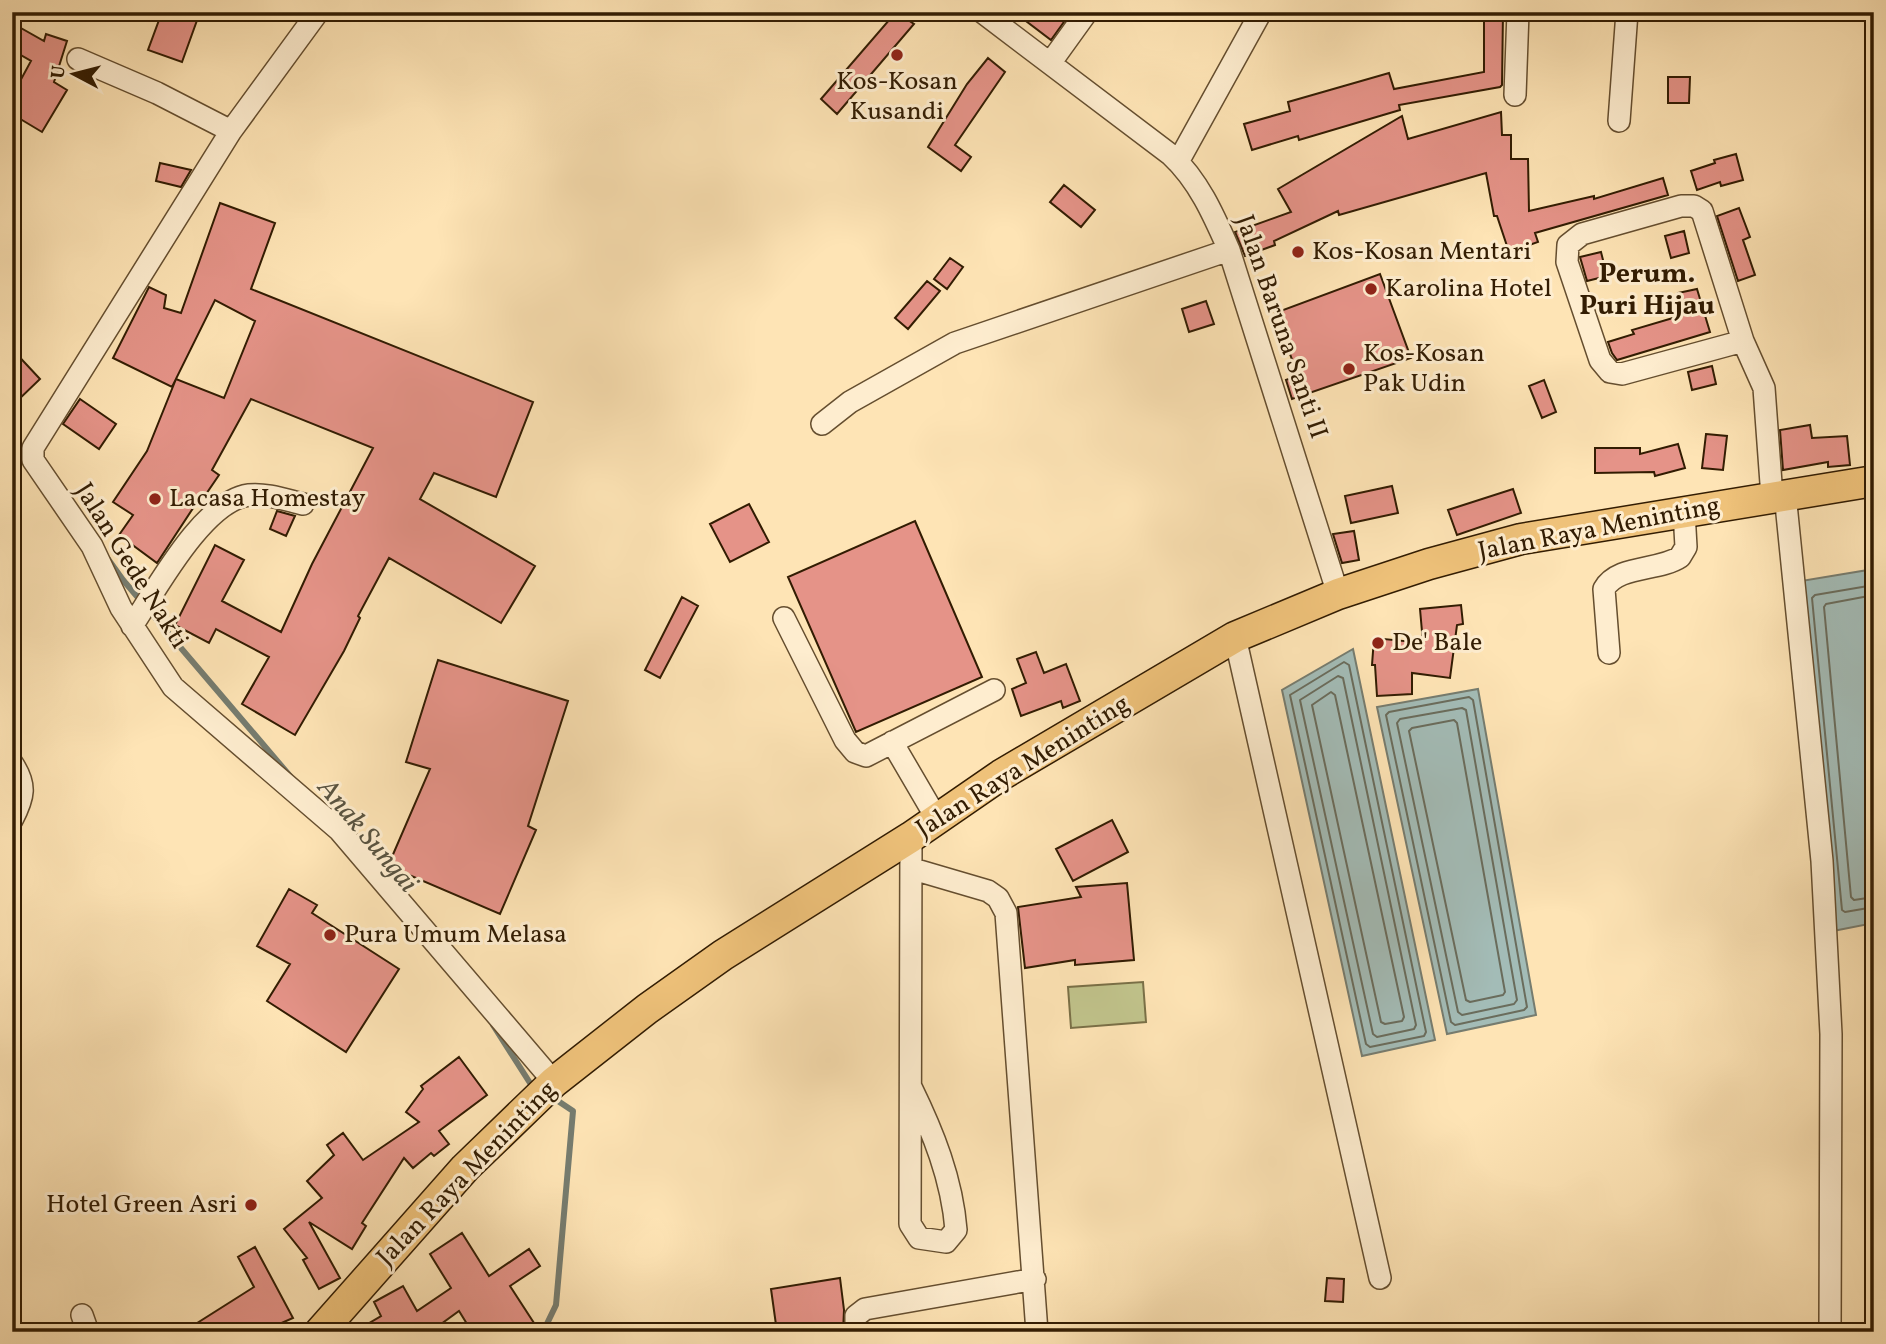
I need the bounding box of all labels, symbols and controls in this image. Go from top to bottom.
north arrow [38,38,108,108]
marker: Kos-Kosan Kusandi [889,47,905,63]
text: U [45,64,73,80]
place label: Kos-Kosan Kusandi [836,64,958,130]
street label: Jalan Baruna Santi II [1226,210,1336,444]
place label: Kos-Kosan Mentari [1312,234,1531,270]
marker: Kos-Kosan Mentari [1290,244,1306,260]
district label: Perum. Puri Hijau [1579,255,1715,326]
place label: Karolina Hotel [1385,271,1552,307]
marker: Karolina Hotel [1363,281,1379,297]
place label: Kos-Kosan Pak Udin [1363,336,1485,402]
marker: Kos-Kosan Pak Udin [1341,361,1357,377]
street label: Jalan Gede Nakti [65,476,197,656]
place label: Lacasa Homestay [169,481,366,517]
street label: Jalan Raya Meninting [1475,488,1723,570]
marker: Lacasa Homestay [147,491,163,507]
place label: De' Bale [1392,625,1482,661]
marker: De' Bale [1370,635,1386,651]
street label: Jalan Raya Meninting [909,687,1137,847]
water label: Anak Sungai [307,770,427,902]
place label: Pura Umum Melasa [344,917,567,953]
marker: Pura Umum Melasa [322,927,338,943]
street label: Jalan Raya Meninting [369,1073,565,1275]
place label: Hotel Green Asri [46,1187,237,1223]
marker: Hotel Green Asri [243,1197,259,1213]

